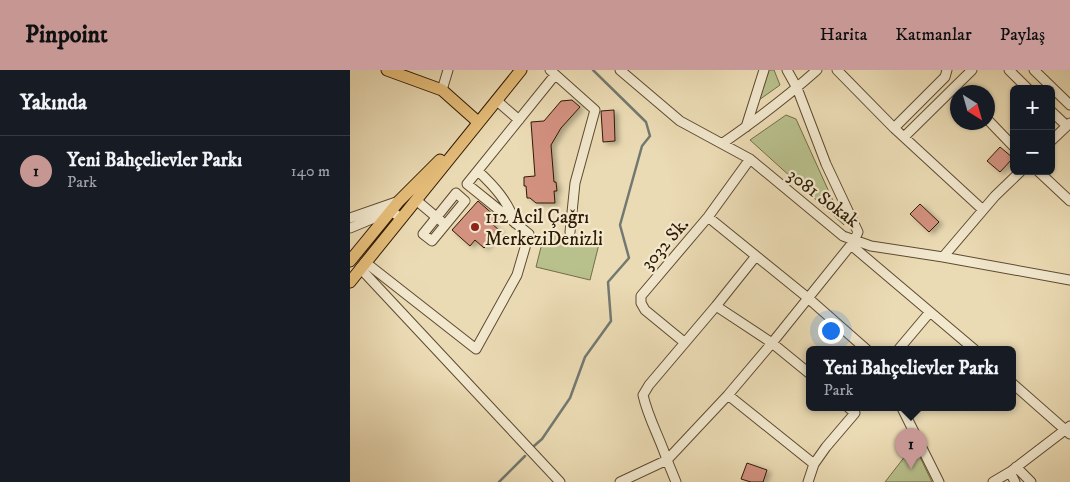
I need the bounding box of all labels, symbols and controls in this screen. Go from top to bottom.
text: Pinpoint [25,20,108,50]
text: Harita [820,24,867,46]
text: Katmanlar [895,24,972,46]
text: Paylaş [1000,24,1045,46]
north arrow [950,85,995,130]
map controls [1010,85,1055,175]
button: + [1010,85,1055,130]
text: Yakında [20,90,87,116]
button: − [1010,130,1055,175]
text: Yeni Bahçelievler Parkı [67,149,242,172]
text: 1 [33,161,39,181]
text: 140 m [291,161,330,181]
street label: 3081 Sokak [783,164,864,233]
text: Park [67,172,97,192]
place label: 112 Acil Çağrı MerkeziDenizli [485,206,603,251]
street label: 3032 Sk. [636,213,694,275]
marker: 112 Acil Çağrı MerkeziDenizli [469,221,481,233]
your location [818,318,844,344]
popup [806,346,1016,411]
text: Yeni Bahçelievler Parkı [823,357,999,380]
text: Park [823,380,853,400]
pin: 1 [895,428,927,469]

